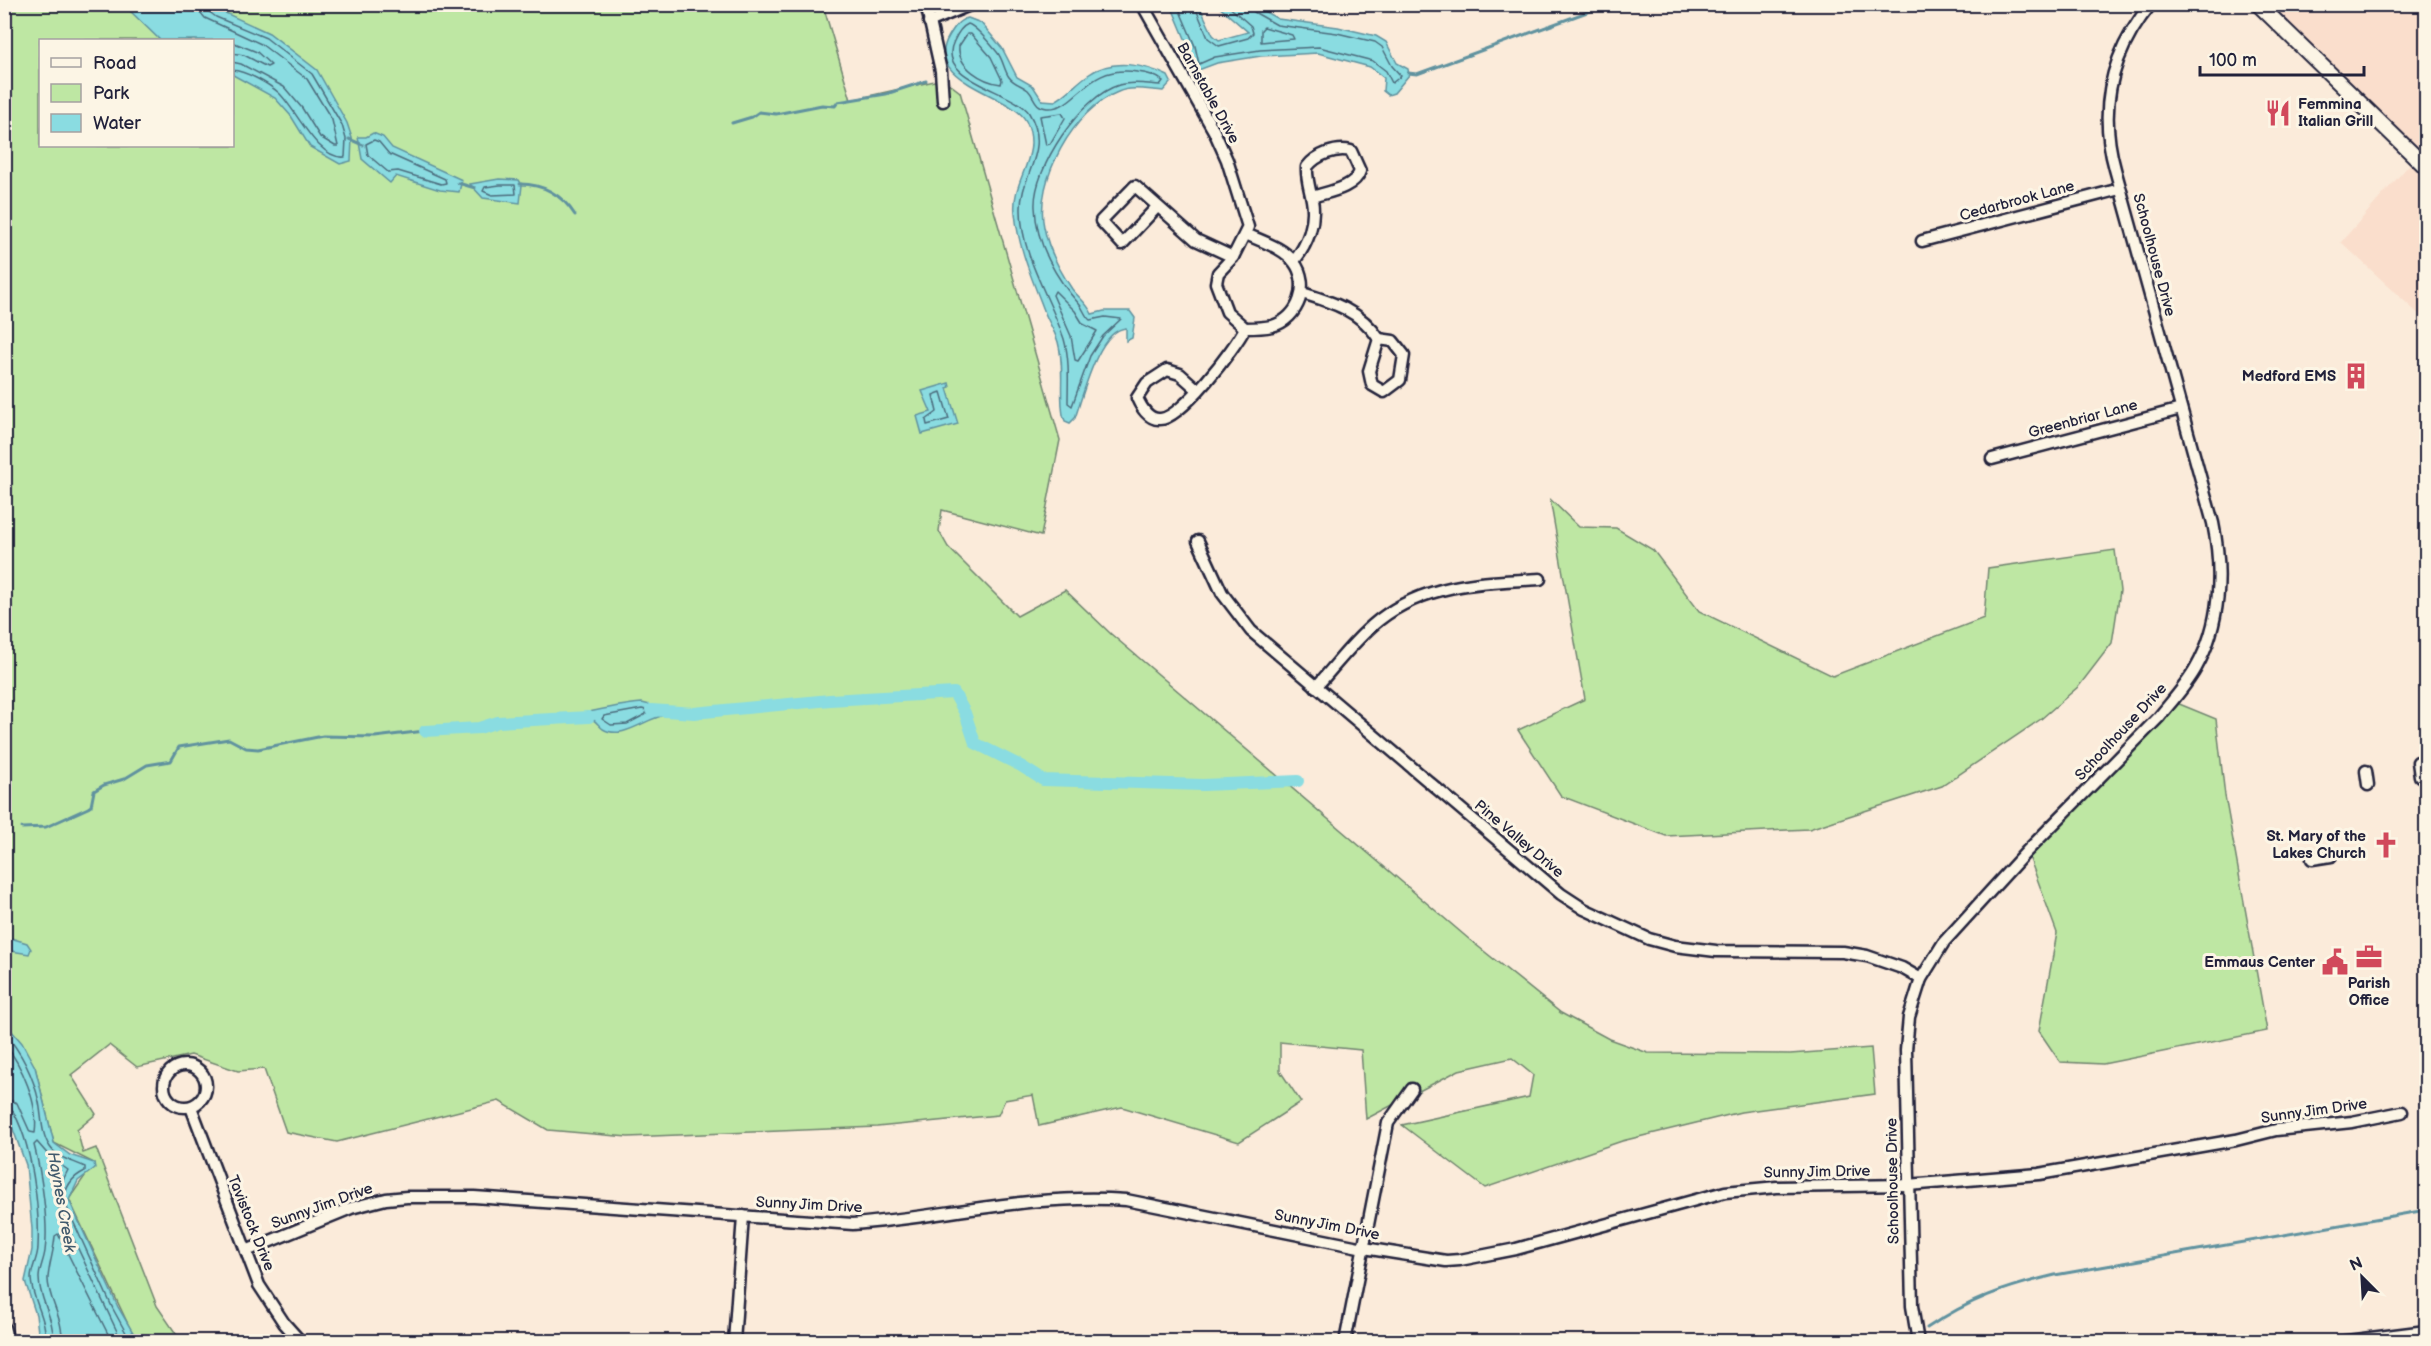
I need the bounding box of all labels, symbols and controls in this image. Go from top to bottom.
legend [39,39,234,147]
street label: Barnstable Drive [1172,39,1244,147]
scale bar [2200,39,2364,77]
text: 100 m [2209,50,2257,71]
text: Road [93,53,137,74]
text: Park [93,83,129,104]
place label: Femmina Italian Grill [2298,95,2373,131]
restaurant icon: Femmina Italian Grill [2263,98,2293,128]
text: Water [93,113,141,134]
street label: Cedarbrook Lane [1958,177,2077,225]
street label: Schoolhouse Drive [2128,191,2180,319]
building icon: Medford EMS [2341,361,2371,391]
place label: Medford EMS [2242,367,2336,386]
street label: Greenbriar Lane [2026,395,2140,443]
street label: Schoolhouse Drive [2071,679,2171,785]
street label: Pine Valley Drive [1470,796,1568,882]
place label: St. Mary of the Lakes Church [2266,827,2366,863]
church icon: St. Mary of the Lakes Church [2371,830,2401,860]
office icon: Parish Office [2354,942,2384,972]
public building icon: Emmaus Center [2320,947,2350,977]
place label: Emmaus Center [2204,953,2316,972]
place label: Parish Office [2348,974,2390,1010]
street label: Sunny Jim Drive [2260,1094,2368,1128]
street label: Schoolhouse Drive [1882,1118,1904,1244]
water label: Haynes Creek [43,1150,79,1255]
street label: Sunny Jim Drive [1763,1162,1871,1182]
street label: Tavistock Drive [223,1172,279,1274]
street label: Sunny Jim Drive [269,1179,375,1233]
street label: Sunny Jim Drive [755,1193,863,1217]
street label: Sunny Jim Drive [1273,1205,1381,1245]
north arrow [2332,1247,2392,1307]
text: N [2347,1254,2366,1276]

